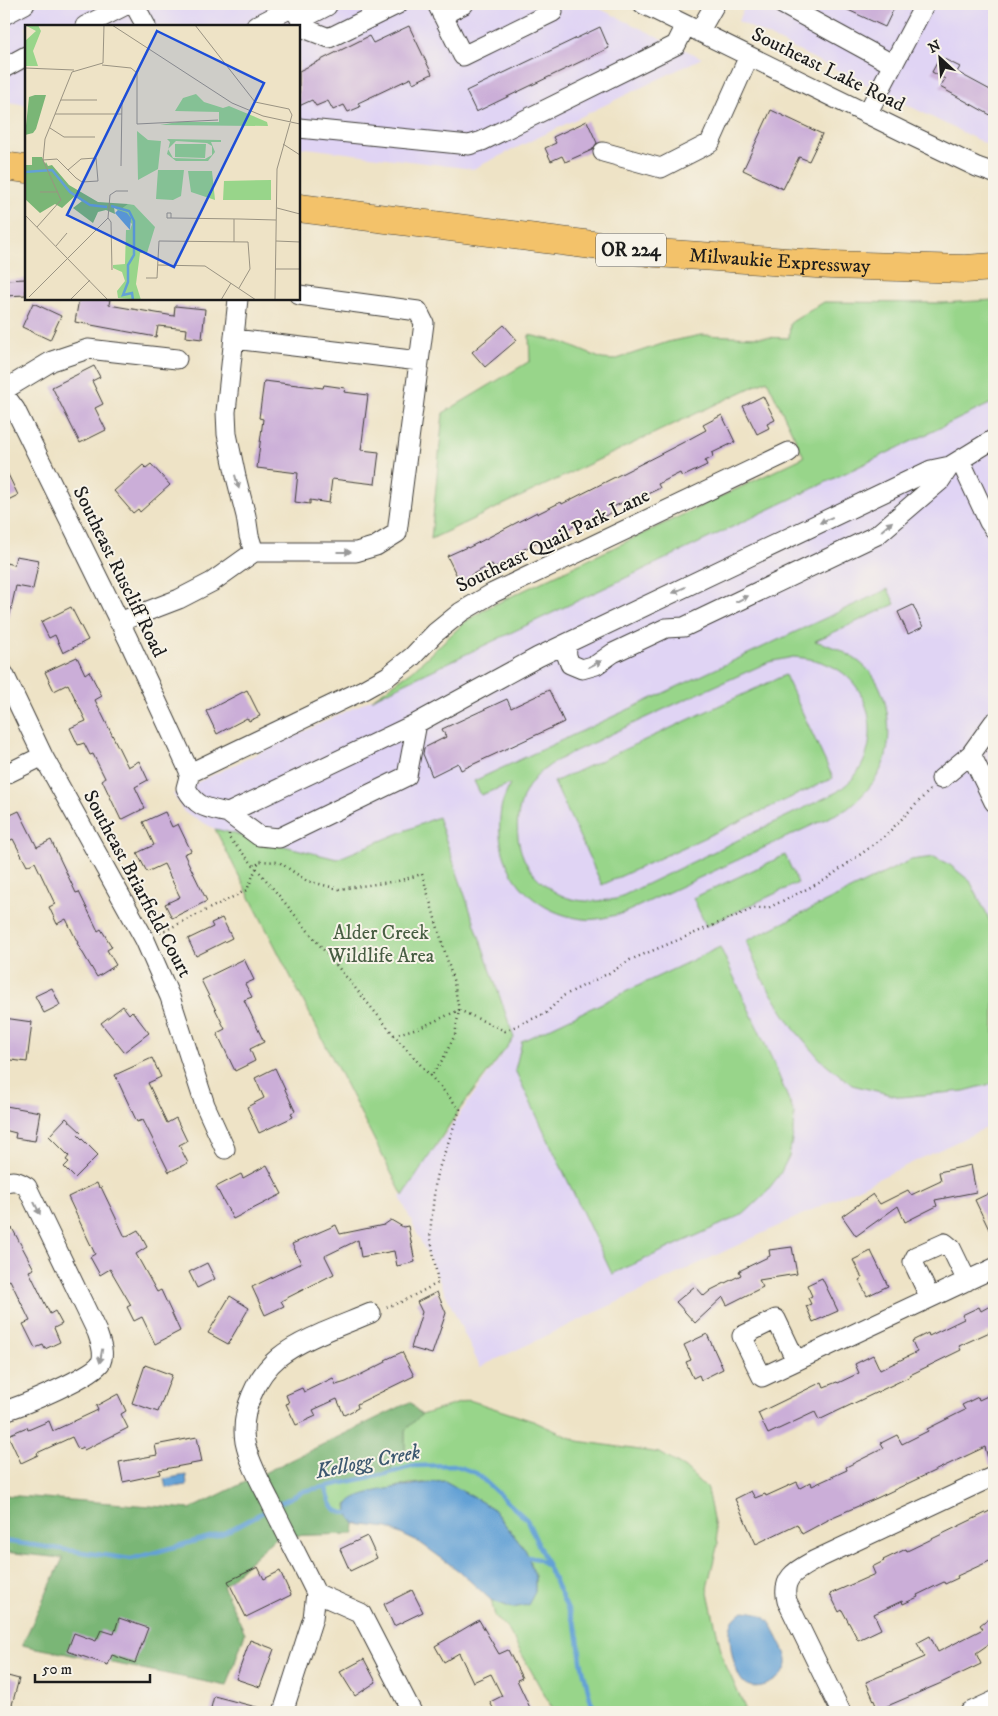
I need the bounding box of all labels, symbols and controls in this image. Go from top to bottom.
street label: Southeast Lake Road [747,22,909,118]
inset map [25,25,300,300]
north arrow [916,32,966,82]
text: N [926,36,944,58]
road number: OR 224 [596,234,666,266]
street label: Milwaukie Expressway [688,243,871,279]
one-way arrow [234,475,242,490]
street label: Southeast Ruscliff Road [67,482,171,662]
street label: Southeast Quail Park Lane [452,483,654,599]
one-way arrow [819,516,833,524]
one-way arrow [881,521,894,532]
one-way arrow [337,548,353,556]
one-way arrow [672,586,686,594]
one-way arrow [735,595,750,603]
one-way arrow [588,660,602,668]
street label: Southeast Briarfield Court [77,786,197,982]
park label: Alder Creek Wildlife Area [327,921,435,969]
one-way arrow [33,1201,41,1216]
one-way arrow [97,1348,105,1364]
water label: Kellogg Creek [313,1439,423,1485]
scale bar [35,1651,150,1683]
text: 50 m [42,1660,72,1679]

